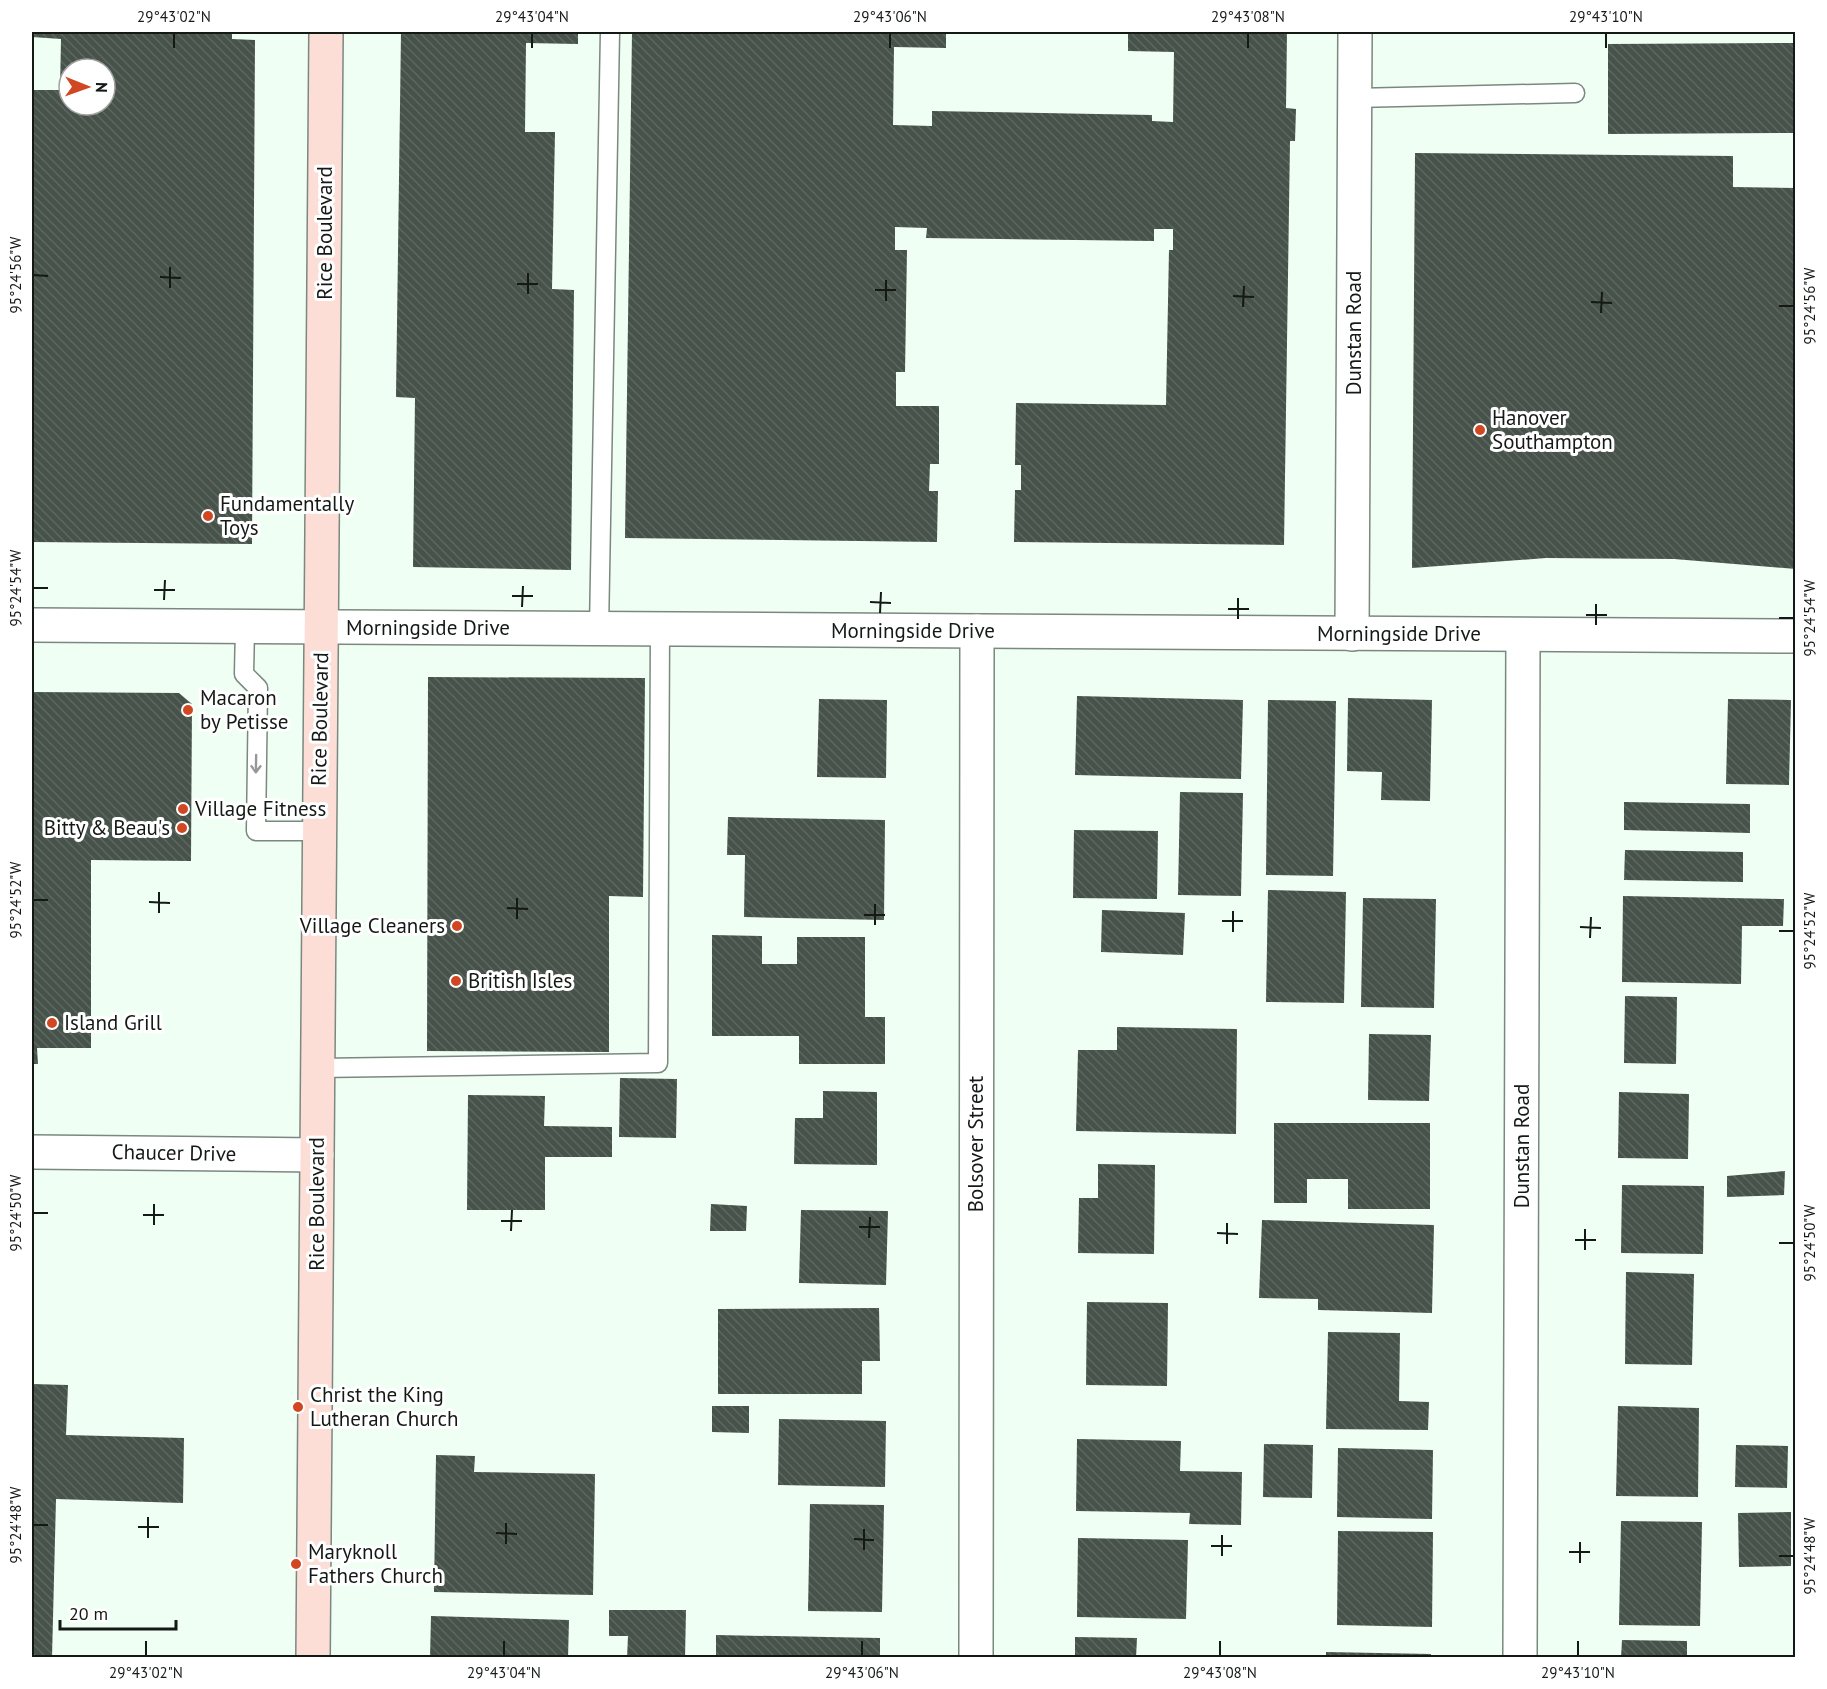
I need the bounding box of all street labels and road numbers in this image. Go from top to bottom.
street label: Rice Boulevard [311,166,338,300]
street label: Dunstan Road [1340,271,1367,395]
street label: Morningside Drive [346,614,510,641]
street label: Morningside Drive [831,617,995,644]
street label: Morningside Drive [1317,620,1481,647]
street label: Rice Boulevard [305,652,334,786]
street label: Bolsover Street [962,1076,989,1212]
street label: Dunstan Road [1508,1084,1535,1208]
street label: Rice Boulevard [303,1137,330,1271]
street label: Chaucer Drive [111,1138,237,1167]

